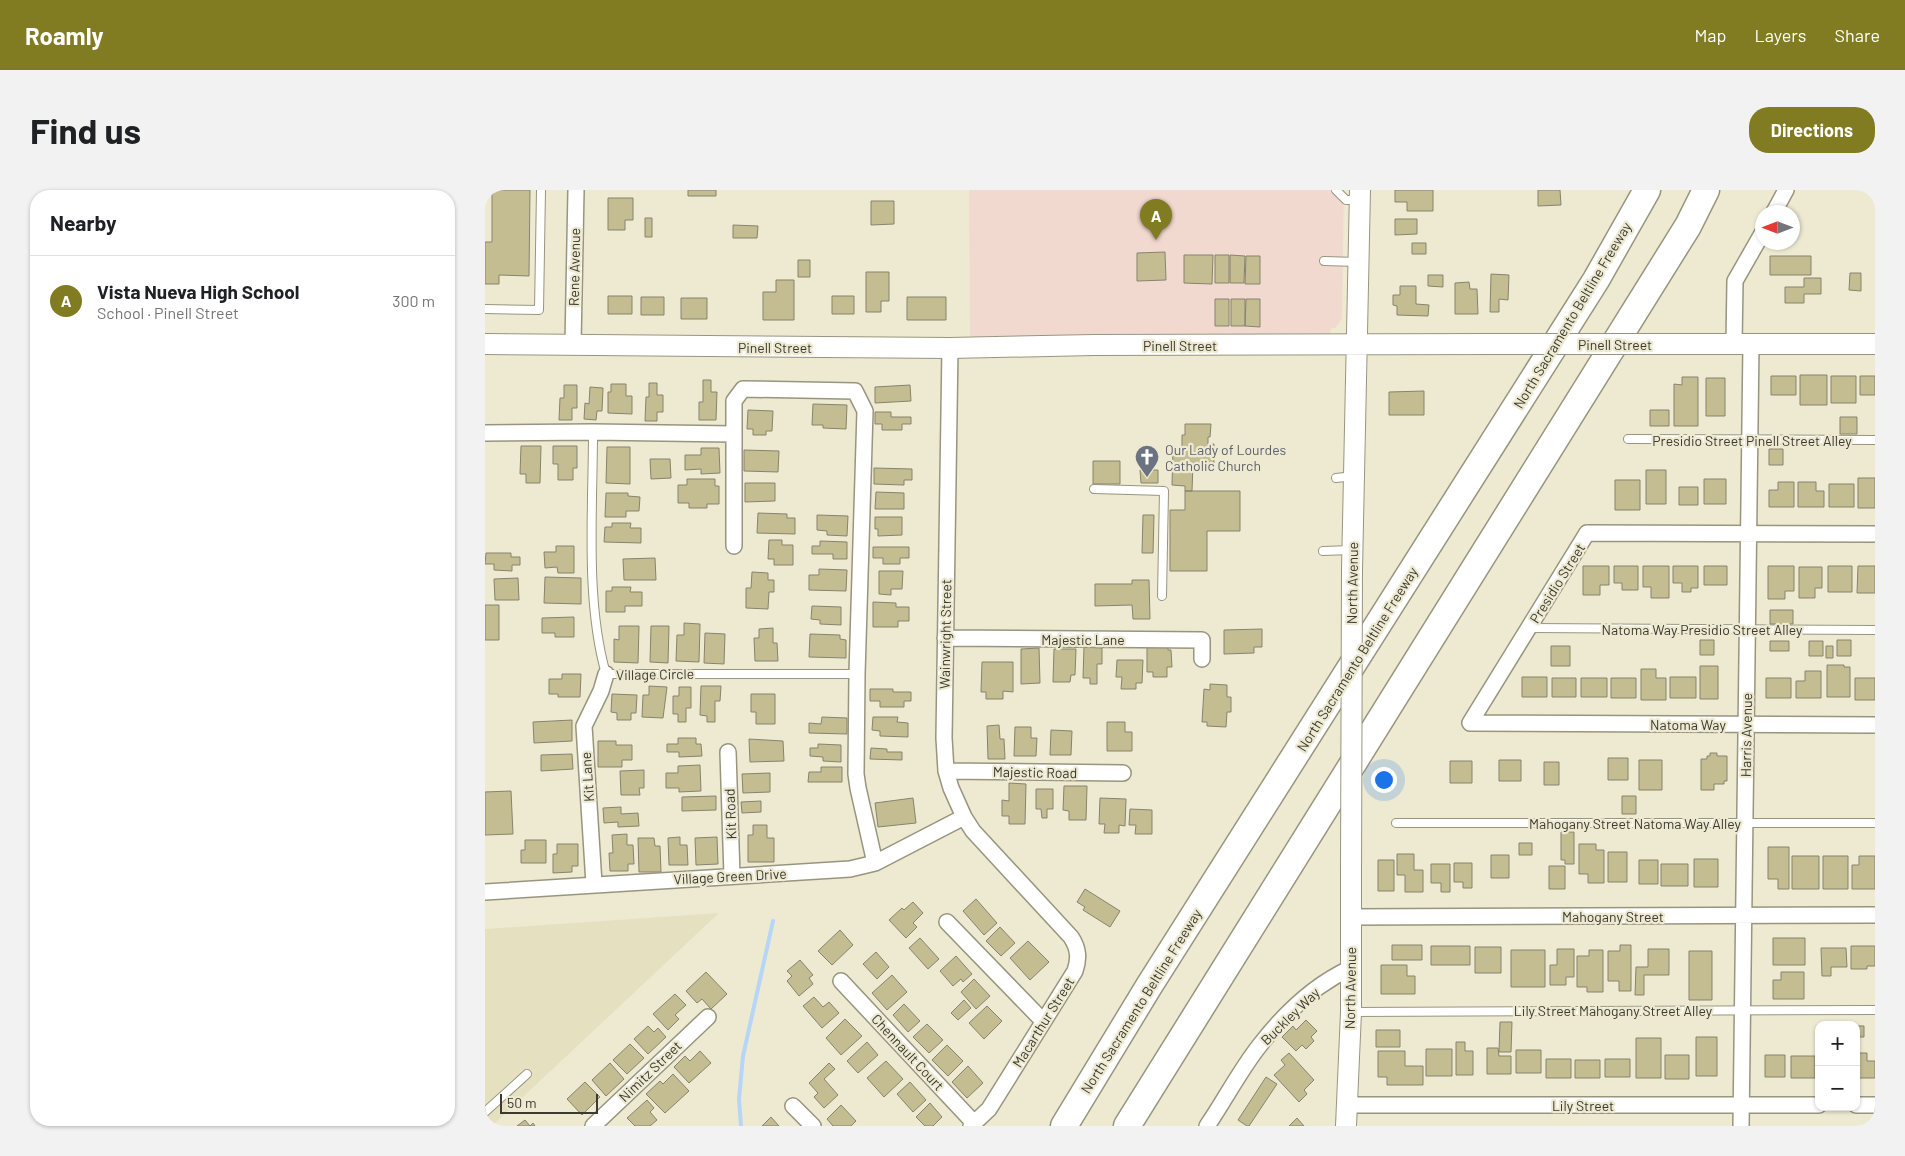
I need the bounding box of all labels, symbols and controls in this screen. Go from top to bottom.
text: Roamly [25,21,104,50]
text: Map [1694,24,1726,46]
text: Layers [1754,24,1807,46]
text: Share [1835,24,1880,46]
button: Directions [1749,107,1875,153]
text: Find us [30,109,141,151]
pin: A [1140,199,1172,240]
north arrow [1755,205,1800,250]
text: Nearby [50,210,116,235]
street label: North Sacramento Beltline Freeway [1509,218,1635,411]
street label: Rene Avenue [565,228,583,306]
text: Vista Nueva High School [97,280,299,303]
text: A [61,291,71,310]
text: 300 m [392,291,435,310]
text: School · Pinell Street [97,303,239,322]
street label: Pinell Street [1578,336,1652,353]
street label: Pinell Street [1143,337,1217,354]
street label: Pinell Street [738,339,812,356]
street label: Presidio Street Pinell Street Alley [1652,432,1852,449]
place label: Our Lady of Lourdes Catholic Church [1165,441,1287,474]
church icon: Our Lady of Lourdes Catholic Church [1134,444,1160,478]
street label: Presidio Street [1526,540,1588,626]
street label: North Avenue [1343,542,1361,624]
street label: North Sacramento Beltline Freeway [1293,563,1421,754]
street label: Wainwright Street [936,579,954,689]
street label: Natoma Way Presidio Street Alley [1602,621,1803,638]
street label: Majestic Lane [1041,631,1125,648]
street label: Village Circle [616,665,694,683]
street label: Harris Avenue [1737,693,1755,777]
street label: Natoma Way [1650,716,1726,733]
street label: Kit Lane [577,751,597,803]
street label: Majestic Road [993,763,1077,781]
your location [1371,767,1397,793]
street label: Kit Road [721,788,739,840]
street label: Mahogany Street Natoma Way Alley [1529,815,1741,832]
street label: Village Green Drive [673,865,787,887]
street label: North Sacramento Beltline Freeway [1077,905,1205,1096]
street label: Mahogany Street [1562,908,1664,925]
street label: North Avenue [1341,947,1359,1029]
street label: Macarthur Street [1008,974,1078,1070]
street label: Buckley Way [1257,983,1323,1048]
street label: Lily Street Mahogany Street Alley [1514,1002,1713,1019]
street label: Chennault Court [868,1010,948,1094]
map controls [1815,1021,1860,1111]
button: + [1815,1021,1860,1066]
street label: Nimitz Street [615,1037,685,1105]
button: − [1815,1066,1860,1111]
scale bar [500,1091,597,1114]
text: 50 m [507,1094,536,1111]
street label: Lily Street [1552,1097,1614,1114]

